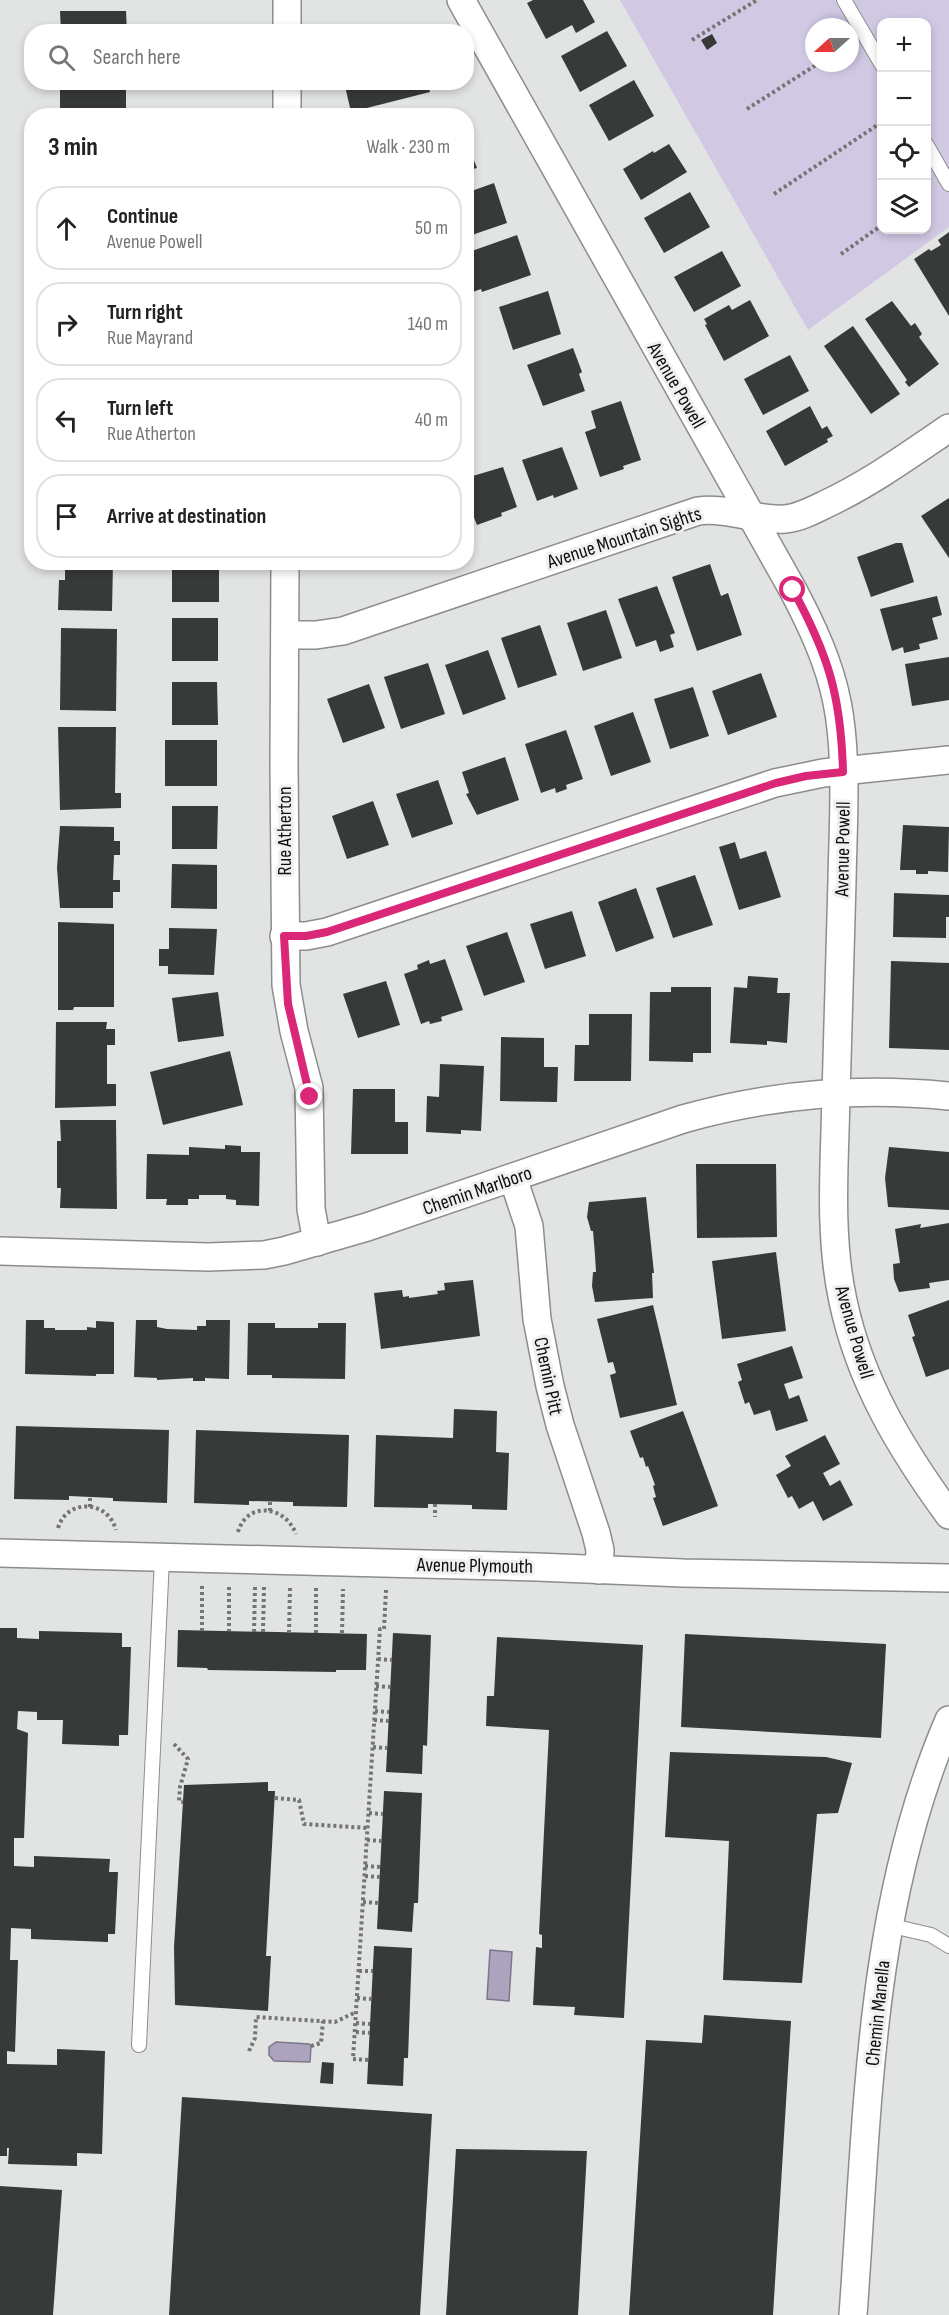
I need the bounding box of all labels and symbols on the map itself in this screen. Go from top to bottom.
north arrow [805,18,859,72]
street label: Avenue Powell [641,337,710,433]
street label: Avenue Mountain Sights [543,502,704,574]
route start [779,576,805,602]
street label: Rue Atherton [273,787,297,875]
street label: Avenue Powell [830,801,856,898]
route end [296,1083,322,1109]
street label: Chemin Marlboro [420,1161,535,1221]
street label: Avenue Powell [829,1282,879,1381]
street label: Chemin Pitt [528,1335,568,1417]
street label: Avenue Plymouth [416,1553,533,1579]
street label: Chemin Manella [861,1959,895,2067]

